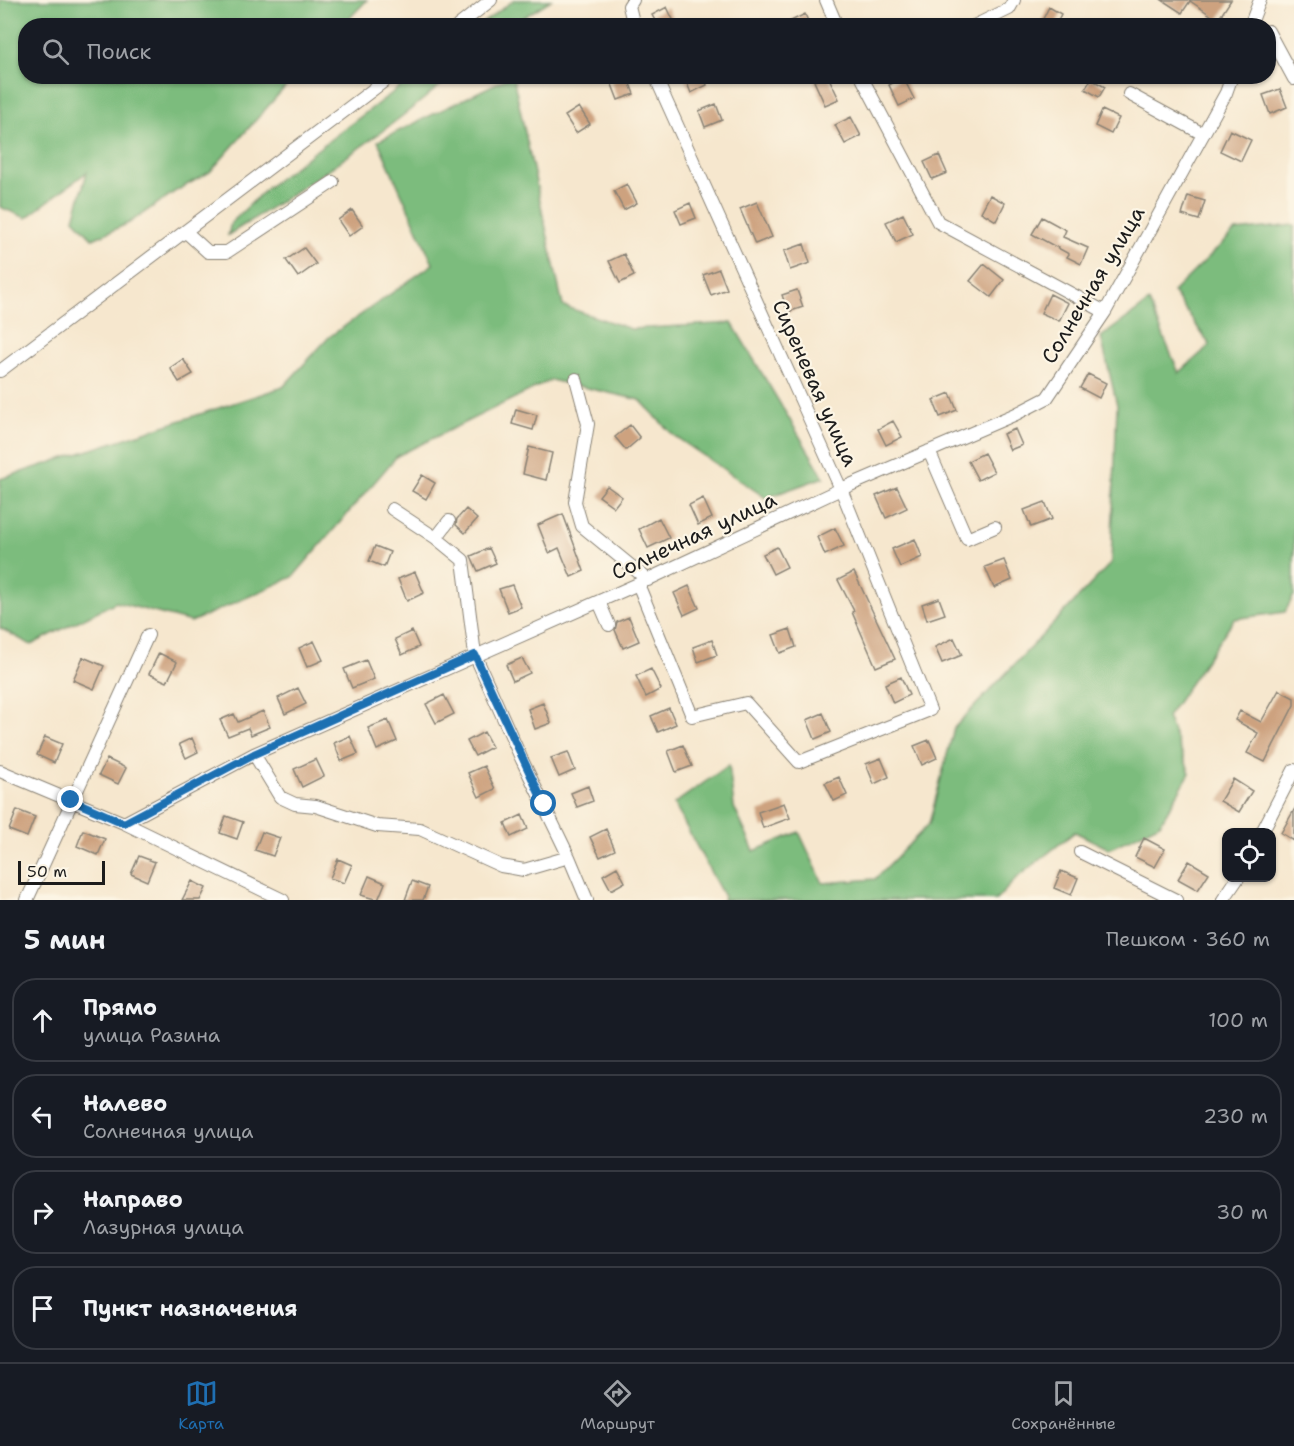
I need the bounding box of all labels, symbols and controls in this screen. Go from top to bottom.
search box [18,18,1276,84]
icon: search [39,35,72,68]
text: Поиск [87,37,151,66]
street label: Солнечная улица [1035,201,1151,369]
street label: Сиреневая улица [766,295,864,471]
street label: Солнечная улица [607,485,781,587]
route end [57,786,83,812]
route start [530,790,556,816]
map controls [1222,828,1276,882]
button: locate [1222,828,1276,882]
scale bar [18,858,105,886]
text: 50 m [27,861,67,882]
text: 5 мин [24,922,105,957]
text: Пешком · 360 m [1106,926,1270,952]
text: Прямо [83,993,157,1022]
icon: ahead [26,1004,59,1037]
text: 100 m [1208,1007,1268,1033]
text: улица Разина [83,1022,220,1048]
text: Налево [83,1089,167,1118]
icon: left [26,1100,59,1133]
text: 230 m [1203,1103,1268,1129]
text: Солнечная улица [83,1118,254,1144]
text: Направо [83,1185,183,1214]
icon: right [26,1196,59,1229]
text: 30 m [1216,1199,1268,1225]
text: Лазурная улица [83,1214,244,1240]
icon: arrive [26,1292,59,1325]
text: Пункт назначения [83,1294,297,1323]
tab: Карта [178,1377,224,1434]
tab: Маршрут [580,1377,655,1434]
tab: Сохранённые [1011,1377,1116,1434]

